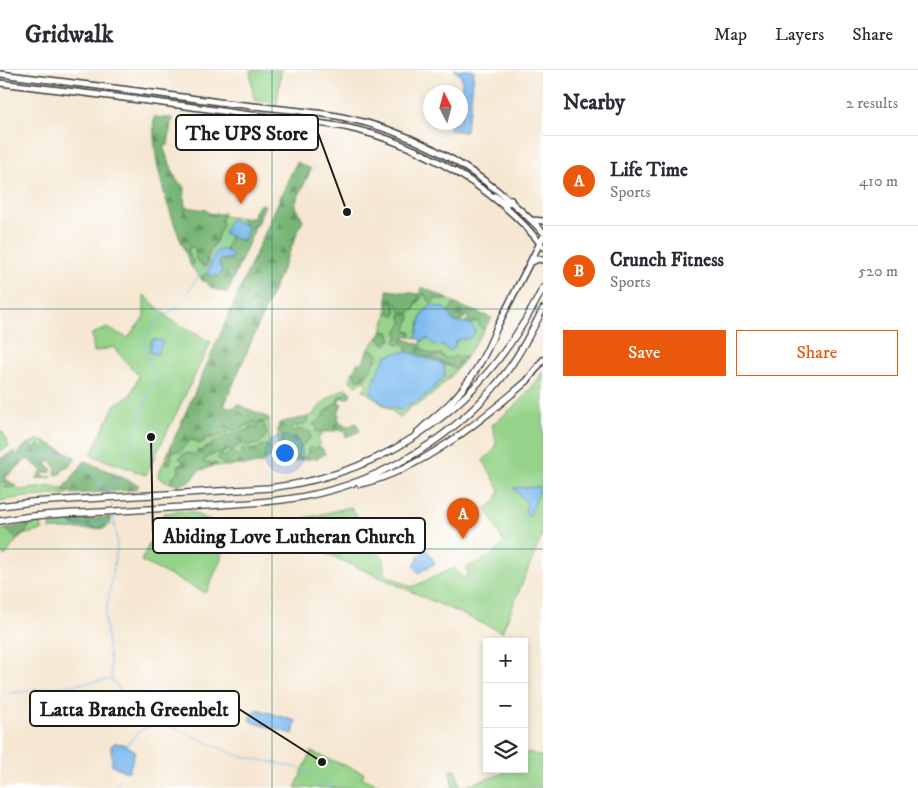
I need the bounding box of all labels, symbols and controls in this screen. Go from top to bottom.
text: Gridwalk [25,20,113,50]
text: Map [714,24,747,46]
text: Layers [775,24,824,46]
text: Share [852,24,893,46]
north arrow [423,85,468,130]
text: Nearby [563,90,625,116]
text: 2 results [846,93,898,113]
callout: The UPS Store [176,115,318,150]
text: The UPS Store [185,122,309,147]
text: Life Time [610,159,688,182]
pin: B [225,163,257,204]
text: A [574,171,584,191]
text: 410 m [859,171,898,191]
text: Sports [610,182,651,202]
text: Crunch Fitness [610,249,724,272]
text: B [574,261,584,281]
text: 520 m [858,261,898,281]
text: Sports [610,272,651,292]
button: Save [563,330,726,376]
button: Share [736,330,898,376]
your location [272,440,298,466]
pin: A [447,498,479,539]
callout: Abiding Love Lutheran Church [153,518,425,553]
text: Abiding Love Lutheran Church [162,525,416,550]
map controls [483,638,528,773]
button: + [483,638,528,683]
button: − [483,683,528,728]
callout: Latta Branch Greenbelt [30,691,239,726]
text: Latta Branch Greenbelt [39,698,229,723]
button: layers [483,728,528,773]

